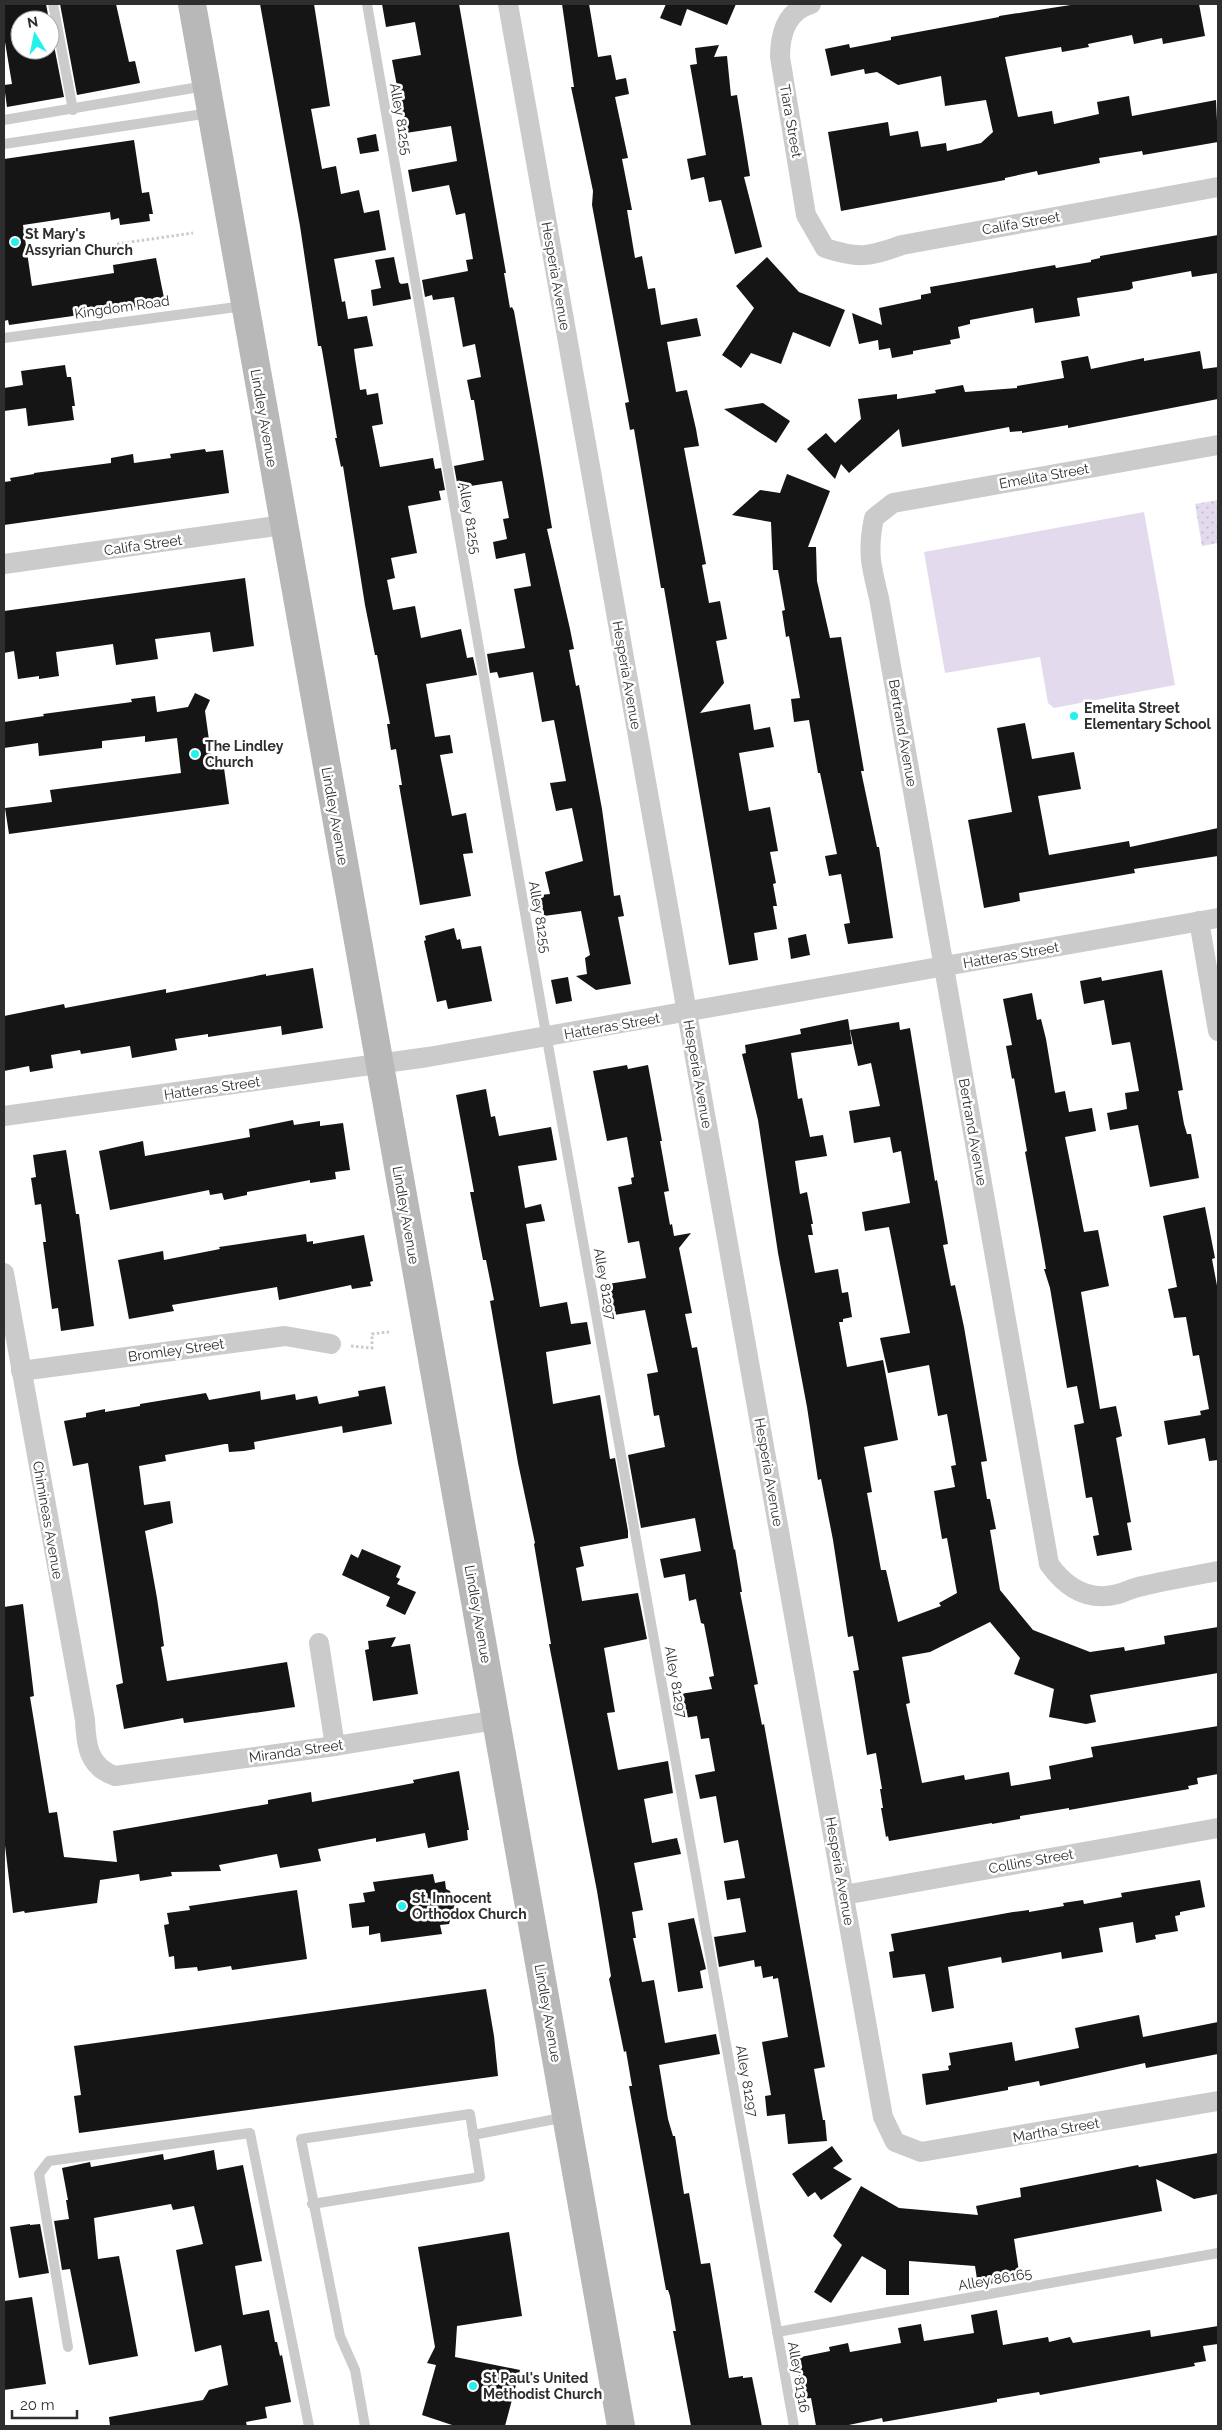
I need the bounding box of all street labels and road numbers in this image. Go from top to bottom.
street label: Alley 81255 [387,82,415,157]
street label: Tiara Street [777,83,805,159]
street label: Califa Street [981,208,1061,238]
street label: Hesperia Avenue [539,220,573,332]
street label: Kingdom Road [73,292,171,322]
street label: Lindley Avenue [247,368,281,468]
street label: Emelita Street [998,460,1091,492]
street label: Alley 81255 [456,481,484,556]
street label: Califa Street [103,532,183,558]
street label: Hesperia Avenue [610,619,644,731]
street label: Bertrand Avenue [886,678,920,788]
street label: Lindley Avenue [318,766,352,866]
street label: Alley 81255 [526,880,554,955]
street label: Hatteras Street [962,939,1060,971]
street label: Hatteras Street [563,1010,661,1042]
street label: Hesperia Avenue [681,1018,715,1130]
street label: Hatteras Street [163,1073,261,1103]
street label: Bertrand Avenue [956,1077,990,1187]
street label: Lindley Avenue [389,1165,423,1265]
street label: Alley 81297 [591,1247,619,1322]
street label: Bromley Street [127,1335,225,1365]
street label: Hesperia Avenue [752,1416,786,1528]
street label: Chimineas Avenue [30,1460,66,1580]
street label: Lindley Avenue [461,1564,495,1664]
street label: Alley 81297 [662,1645,690,1720]
street label: Miranda Street [248,1736,344,1766]
street label: Hesperia Avenue [823,1815,857,1927]
street label: Collins Street [987,1846,1075,1876]
street label: Lindley Avenue [531,1963,565,2063]
street label: Alley 81297 [733,2044,761,2119]
street label: Martha Street [1011,2114,1101,2145]
street label: Alley 86165 [957,2265,1034,2293]
street label: Alley 81316 [785,2340,813,2414]

